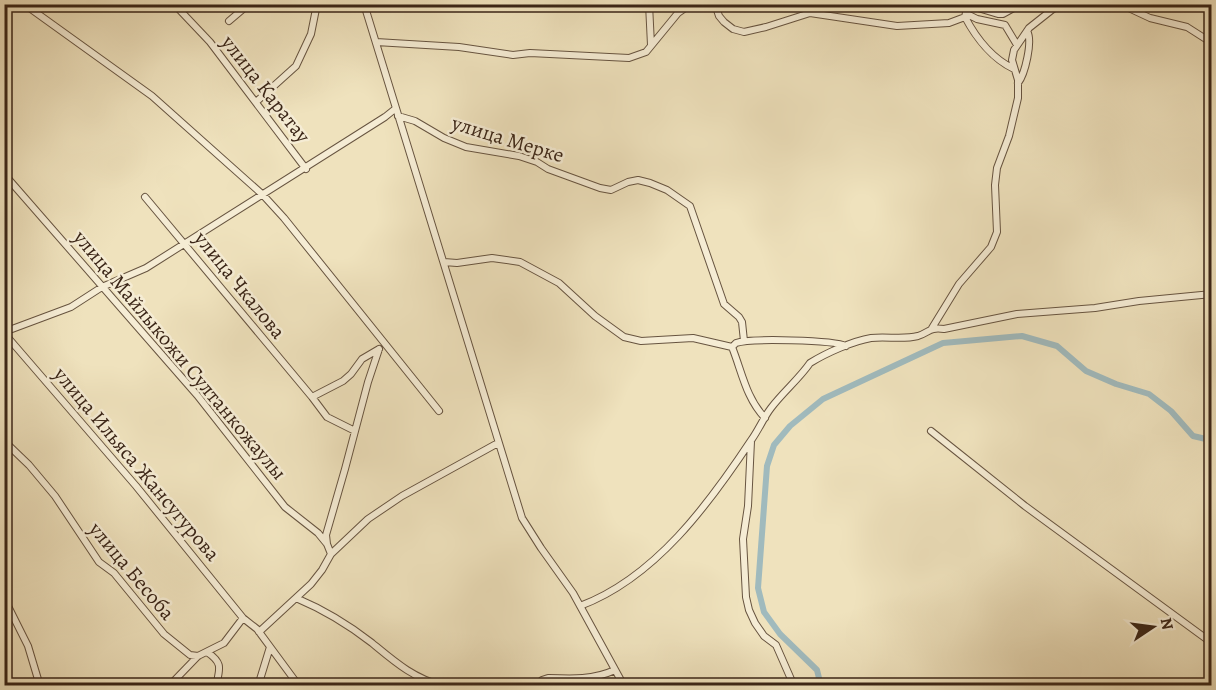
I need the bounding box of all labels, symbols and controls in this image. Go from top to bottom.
street label: улица Каратау [214,29,317,149]
street label: улица Мерке [448,108,567,169]
street label: улица Майлыкожи Султанкожаулы [66,223,293,486]
street label: улица Чкалова [187,225,292,345]
street label: улица Ильяса Жансугурова [47,360,227,567]
street label: улица Бесоба [82,515,181,626]
north arrow [1123,597,1183,657]
text: N [1155,616,1179,632]

